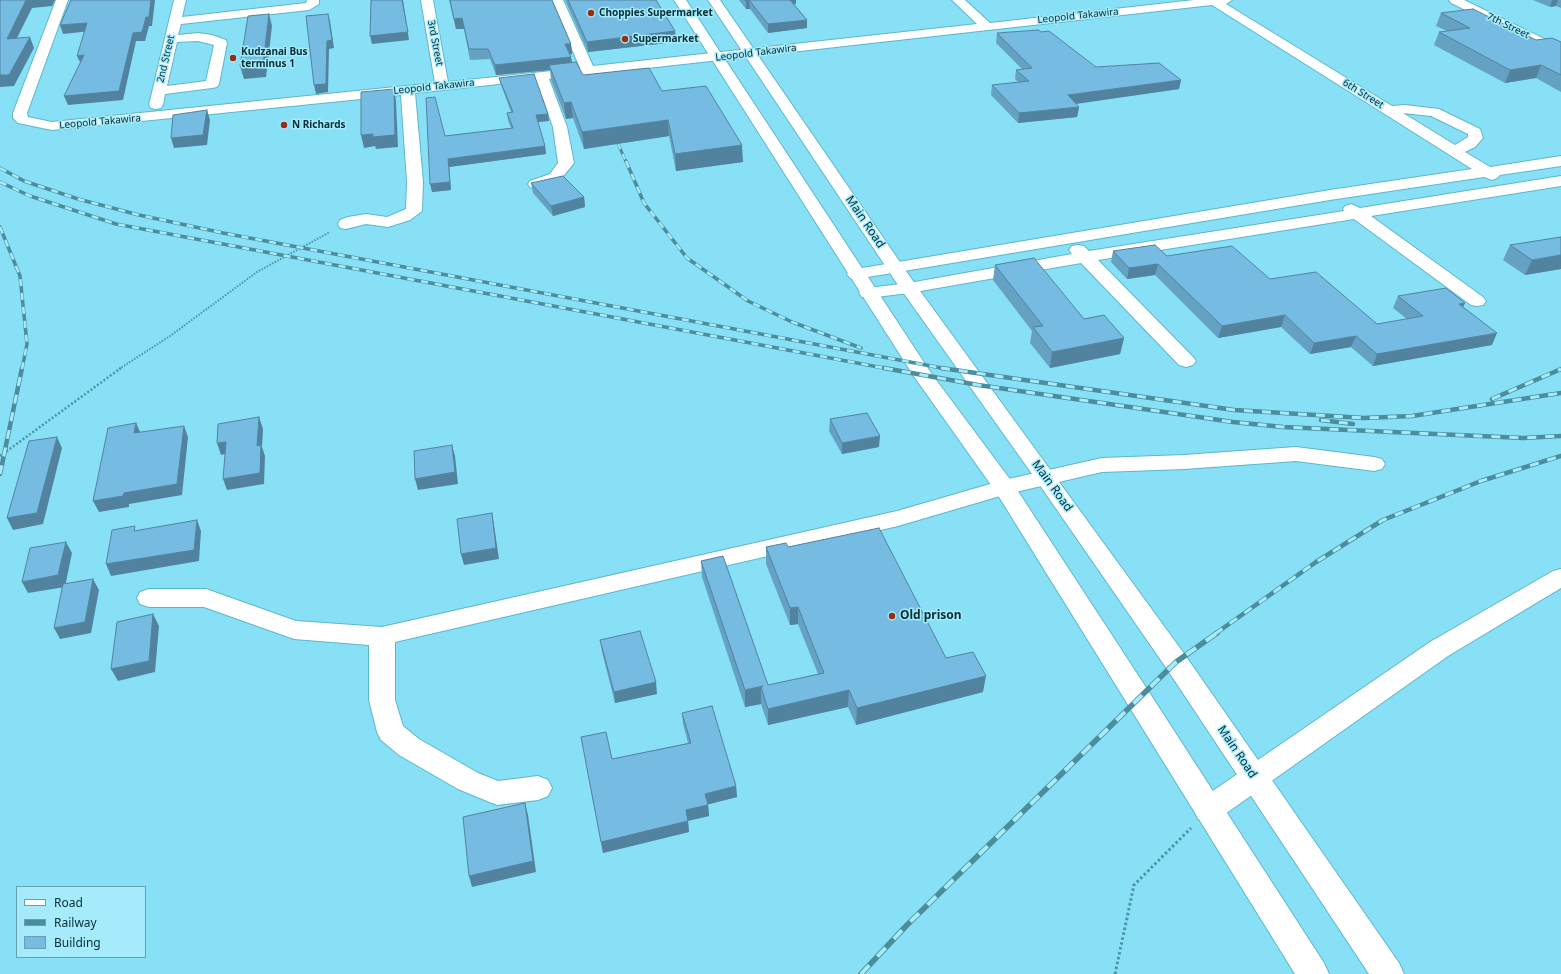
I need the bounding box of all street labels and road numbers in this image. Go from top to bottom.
street label: Leopold Takawira [1037,6,1119,26]
street label: 7th Street [1485,11,1531,41]
street label: 3rd Street [425,19,445,67]
street label: 2nd Street [155,34,177,84]
street label: Leopold Takawira [715,42,797,64]
street label: Leopold Takawira [393,77,475,97]
street label: 6th Street [1340,77,1386,111]
street label: Leopold Takawira [59,112,141,132]
street label: Main Road [842,193,888,251]
street label: Main Road [1029,457,1075,515]
street label: Main Road [1214,723,1260,781]

